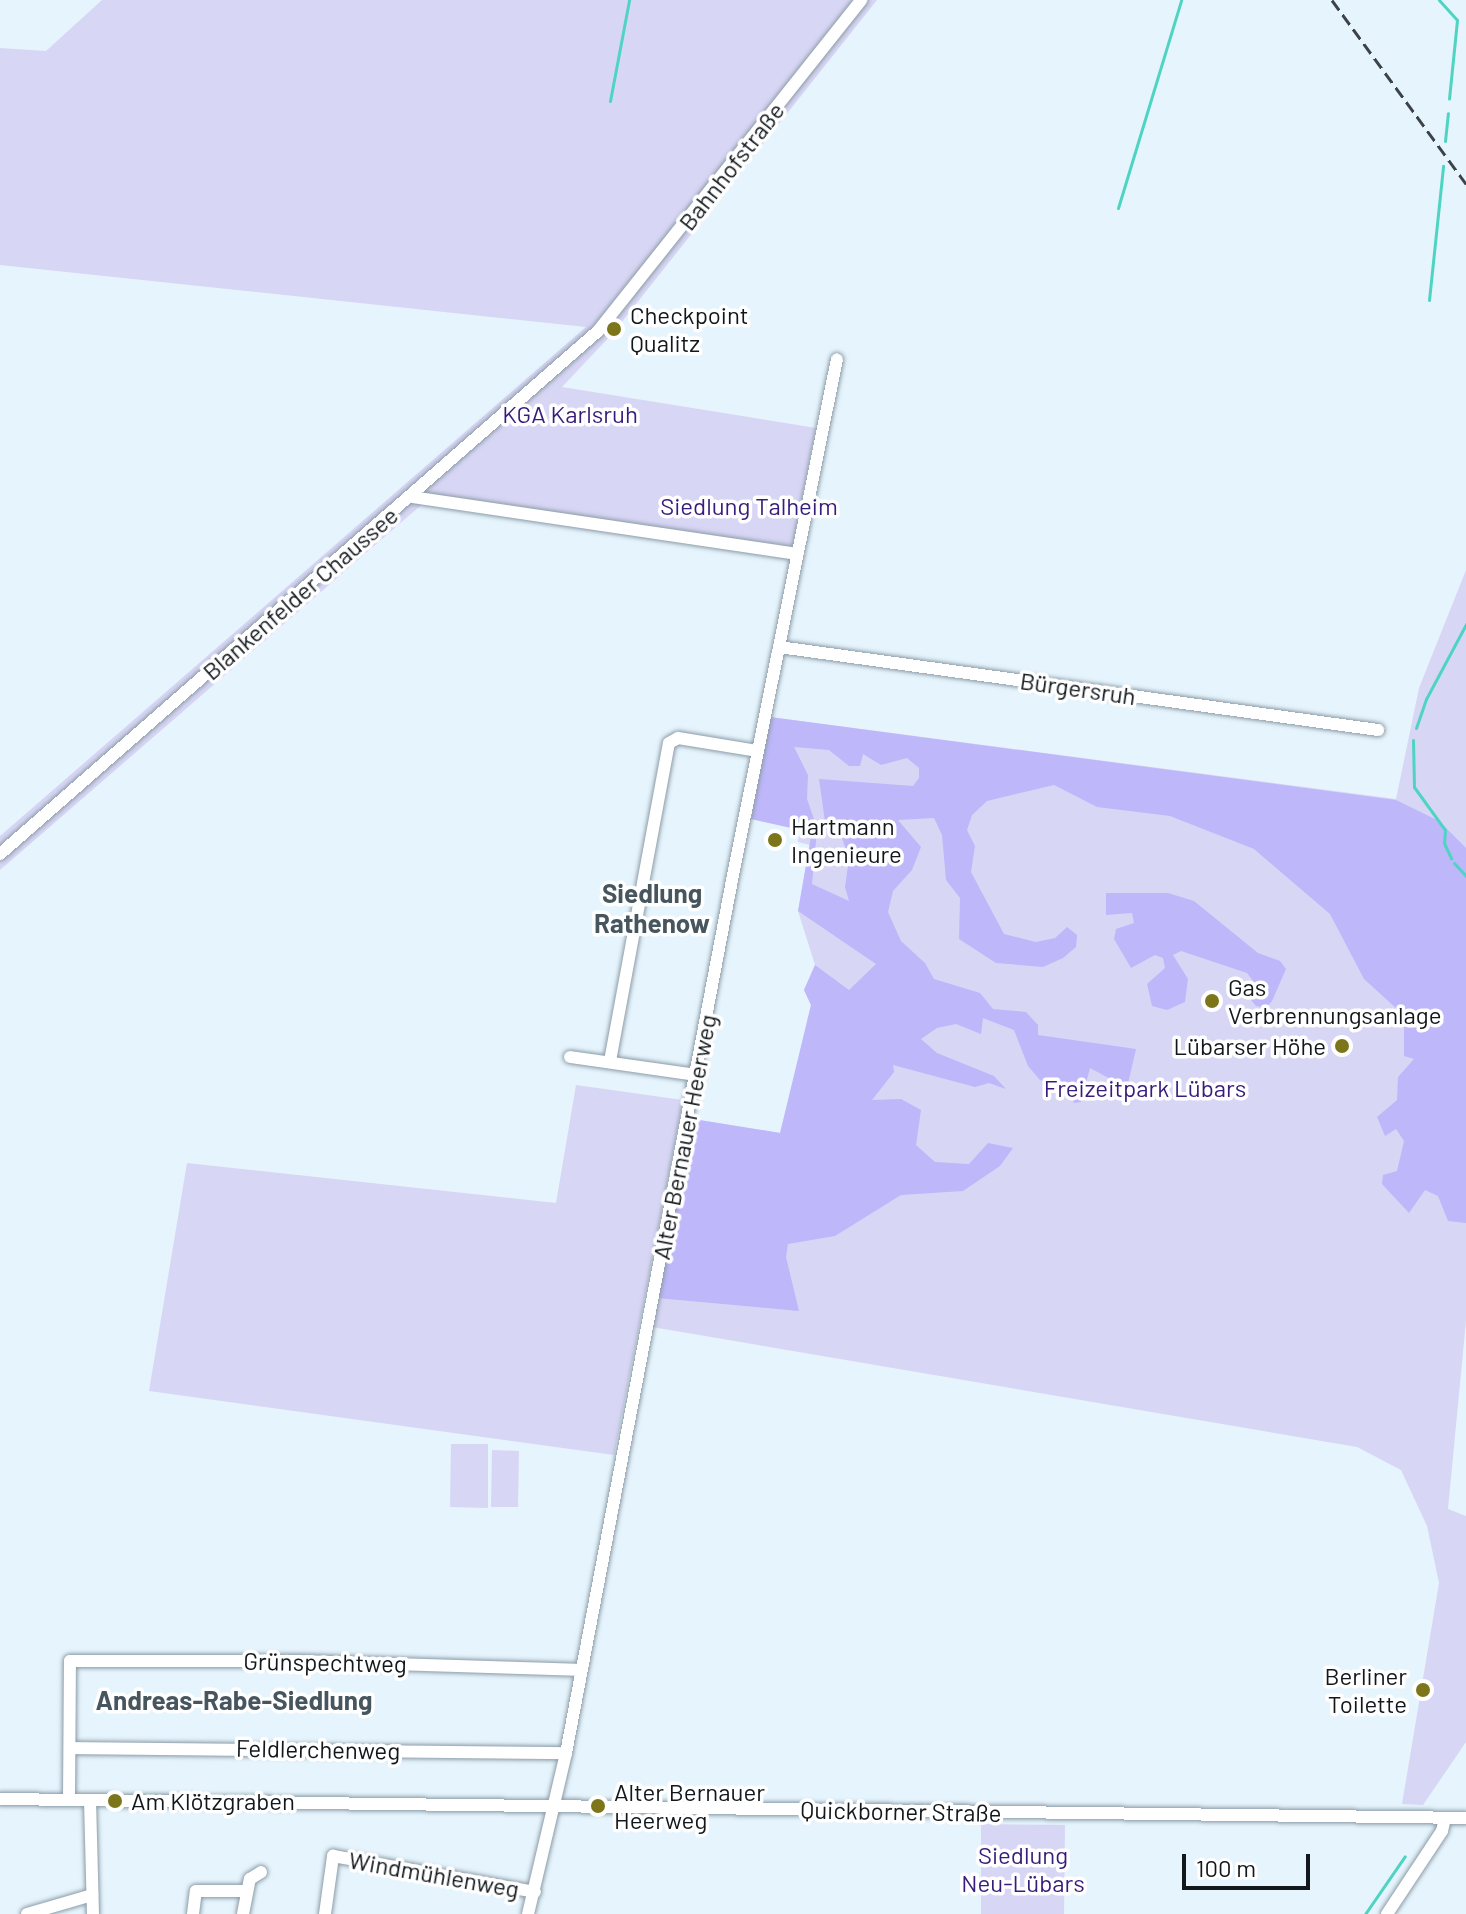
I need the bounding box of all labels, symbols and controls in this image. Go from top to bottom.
street label: Bahnhofstraße [672,96,790,236]
place label: Checkpoint Qualitz [630,301,749,357]
marker: Checkpoint Qualitz [605,320,623,338]
park label: KGA Karlsruh [502,400,638,428]
park label: Siedlung Talheim [660,492,838,520]
street label: Blankenfelder Chaussee [197,500,403,686]
street label: Bürgersruh [1018,666,1138,710]
place label: Hartmann Ingenieure [791,812,902,868]
marker: Hartmann Ingenieure [766,831,784,849]
district label: Siedlung Rathenow [594,877,710,938]
place label: Gas Verbrennungsanlage [1228,973,1442,1029]
marker: Gas Verbrennungsanlage [1203,992,1221,1010]
street label: Alter Bernauer Heerweg [646,1012,722,1262]
place label: Lübarser Höhe [1173,1032,1326,1060]
marker: Lübarser Höhe [1333,1037,1351,1055]
park label: Freizeitpark Lübars [1044,1074,1246,1102]
street label: Grünspechtweg [243,1646,407,1678]
place label: Berliner Toilette [1324,1662,1407,1718]
marker: Berliner Toilette [1414,1681,1432,1699]
district label: Andreas-Rabe-Siedlung [96,1684,372,1716]
street label: Feldlerchenweg [236,1733,400,1765]
place label: Alter Bernauer Heerweg [614,1778,765,1834]
place label: Am Klötzgraben [131,1787,295,1815]
marker: Am Klötzgraben [106,1792,124,1810]
street label: Quickborner Straße [800,1795,1002,1827]
marker: Alter Bernauer Heerweg [589,1797,607,1815]
scale bar [1186,1838,1314,1888]
park label: Siedlung Neu-Lübars [961,1841,1085,1897]
street label: Windmühlenweg [347,1845,521,1903]
text: 100 m [1196,1853,1256,1882]

